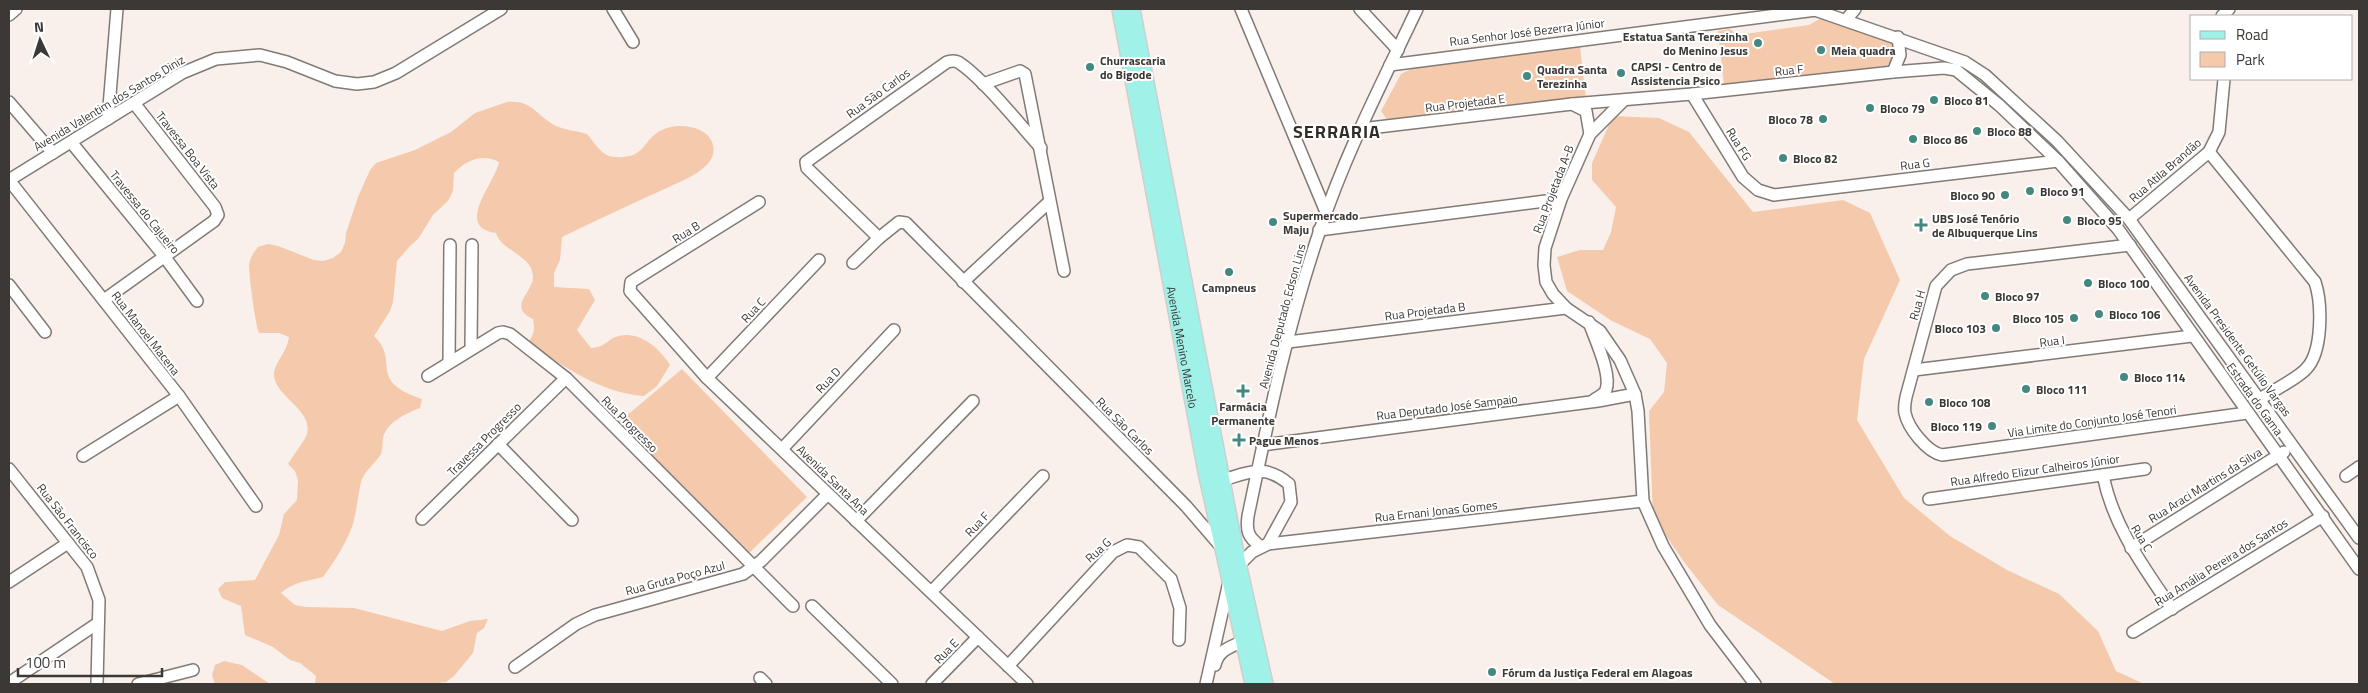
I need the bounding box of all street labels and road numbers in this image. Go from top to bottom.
street label: Rua Senhor José Bezerra Júnior [1448,13,1606,51]
street label: Avenida Valentim dos Santos Diniz [30,50,188,156]
street label: Rua F [1774,59,1804,81]
street label: Rua São Carlos [842,63,914,123]
street label: Rua Projetada E [1424,89,1506,117]
street label: Travessa Boa Vista [151,107,225,193]
street label: Rua FG [1721,124,1757,164]
street label: Rua Atila Brandão [2125,133,2205,207]
street label: Rua Projetada A-B [1527,142,1579,236]
street label: Rua G [1899,153,1931,175]
street label: Travessa do Cajueiro [105,166,185,258]
street label: Rua B [668,216,704,248]
street label: Avenida Deputado Edson Lins [1254,241,1311,390]
street label: Avenida Presidente Getúlio Vargas [2180,270,2297,421]
street label: Avenida Menino Marcelo [1162,285,1203,410]
street label: Rua Manoel Macena [107,287,185,379]
street label: Rua H [1904,288,1930,322]
street label: Rua C [736,293,770,327]
street label: Rua Projetada B [1384,297,1466,325]
street label: Rua I [2038,330,2066,352]
street label: Estrada do Gama [2222,358,2288,440]
street label: Rua D [811,362,845,397]
street label: Rua Deputado José Sampaio [1375,389,1519,425]
street label: Rua Progresso [597,391,663,457]
street label: Rua São Carlos [1092,393,1159,460]
street label: Travessa Progresso [443,398,525,480]
street label: Via Limite do Conjunto José Tenori [2006,400,2178,442]
street label: Avenida Santa Ana [793,440,873,520]
street label: Rua Araci Martins da Silva [2145,442,2265,528]
street label: Rua Alfredo Elizur Calheiros Júnior [1949,449,2121,491]
street label: Rua São Francisco [32,479,104,563]
street label: Rua Ernani Jonas Gomes [1374,495,1499,527]
street label: Rua F [960,507,994,541]
street label: Rua Amália Pereira dos Santos [2151,513,2292,611]
street label: Rua C [2126,521,2158,556]
street label: Rua G [1081,533,1115,567]
street label: Rua Gruta Poço Azul [623,556,727,600]
street label: Rua E [929,634,963,668]

